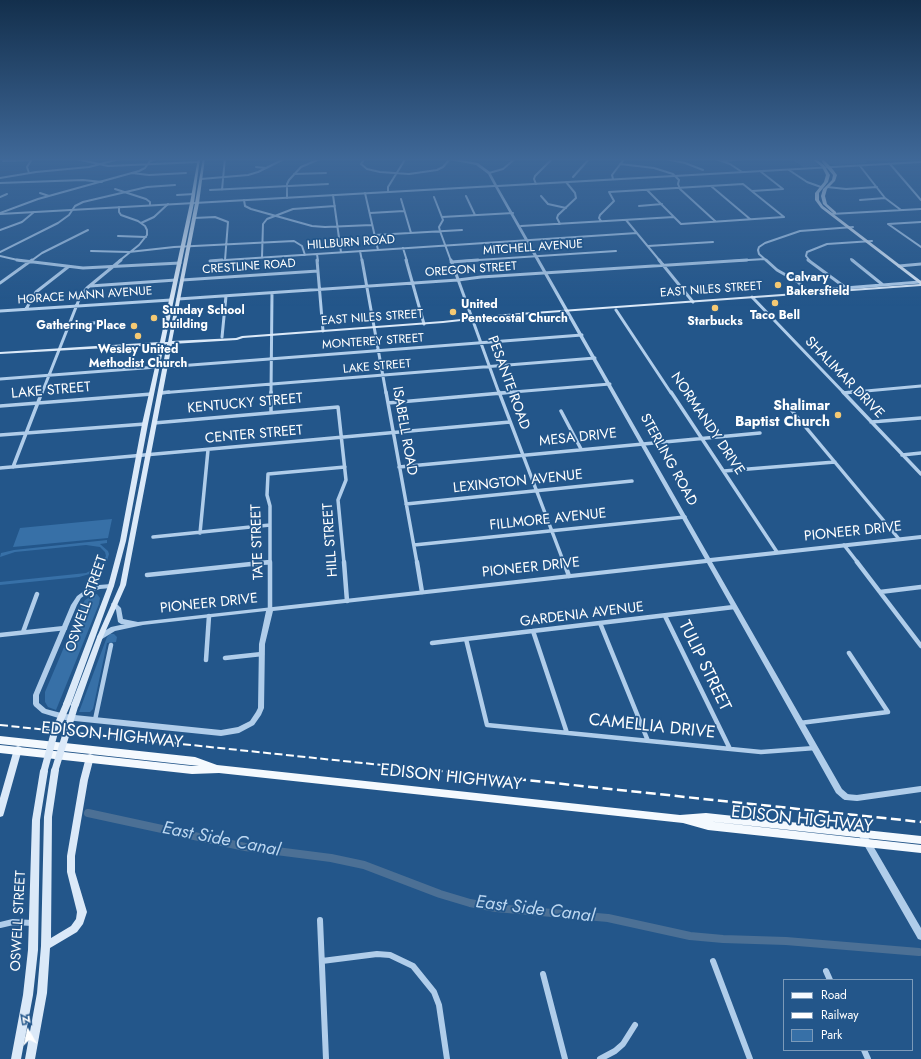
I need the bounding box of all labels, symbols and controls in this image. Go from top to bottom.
street label: HILLBURN ROAD [307,233,395,253]
street label: MITCHELL AVENUE [483,237,583,259]
street label: CRESTLINE ROAD [202,257,296,277]
street label: OREGON STREET [425,260,517,280]
place label: Calvary Bakersfield [786,271,849,299]
street label: EAST NILES STREET [659,279,763,301]
marker: Calvary Bakersfield [773,280,783,290]
street label: HORACE MANN AVENUE [17,284,153,308]
place label: United Pentecostal Church [461,298,568,326]
marker: Taco Bell [770,298,780,308]
marker: Starbucks [710,303,720,313]
place label: Sunday School building [162,304,245,332]
street label: EAST NILES STREET [320,307,424,329]
marker: United Pentecostal Church [448,307,458,317]
place label: Taco Bell [750,309,800,323]
marker: Sunday School building [149,313,159,323]
place label: Starbucks [687,315,743,329]
place label: Gathering Place [36,319,126,333]
marker: Gathering Place [129,321,139,331]
marker: Wesley United Methodist Church [133,331,143,341]
street label: MONTEREY STREET [322,331,424,353]
street label: PESANTE ROAD [483,334,533,432]
street label: SHALIMAR DRIVE [801,334,887,422]
place label: Wesley United Methodist Church [89,343,187,371]
street label: LAKE STREET [342,357,412,377]
street label: NORMANDY DRIVE [666,370,748,478]
street label: LAKE STREET [11,379,91,403]
street label: ISABELL ROAD [388,385,420,477]
street label: KENTUCKY STREET [187,391,303,417]
place label: Shalimar Baptist Church [735,399,830,432]
marker: Shalimar Baptist Church [833,410,843,420]
street label: STERLING ROAD [636,411,700,509]
street label: CENTER STREET [204,422,304,448]
street label: MESA DRIVE [538,426,618,450]
street label: LEXINGTON AVENUE [452,467,584,497]
street label: HILL STREET [320,502,342,578]
street label: TATE STREET [248,504,268,580]
street label: FILLMORE AVENUE [489,506,607,534]
street label: PIONEER DRIVE [803,519,903,545]
street label: OSWELL STREET [63,554,111,654]
street label: PIONEER DRIVE [481,555,581,581]
street label: PIONEER DRIVE [159,591,259,617]
street label: GARDENIA AVENUE [519,599,645,631]
street label: TULIP STREET [673,617,735,715]
street label: CAMELLIA DRIVE [588,710,716,744]
street label: EDISON HIGHWAY [40,718,184,754]
street label: EDISON HIGHWAY [379,760,523,796]
street label: EDISON HIGHWAY [730,802,874,838]
water label: East Side Canal [160,818,282,862]
street label: OSWELL STREET [8,870,30,972]
water label: East Side Canal [474,892,596,928]
legend [783,979,913,1051]
text: Road [821,986,847,1004]
text: Railway [821,1006,859,1024]
north arrow [8,1011,48,1051]
text: N [21,1011,32,1028]
text: Park [821,1026,842,1044]

